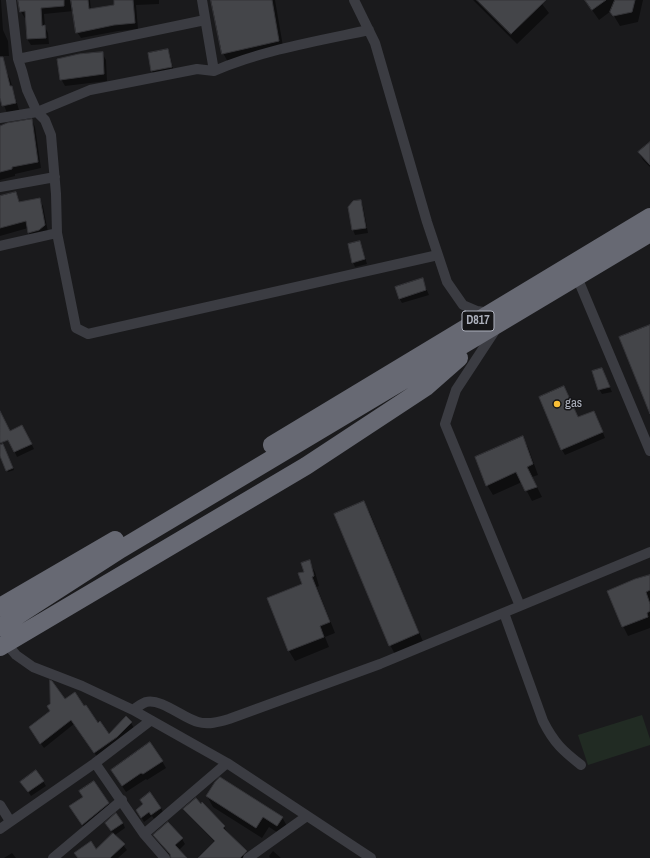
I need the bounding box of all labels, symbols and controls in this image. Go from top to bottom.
road number: D817 [462,311,494,331]
place label: gas [565,396,582,412]
marker: gas [552,399,562,409]

